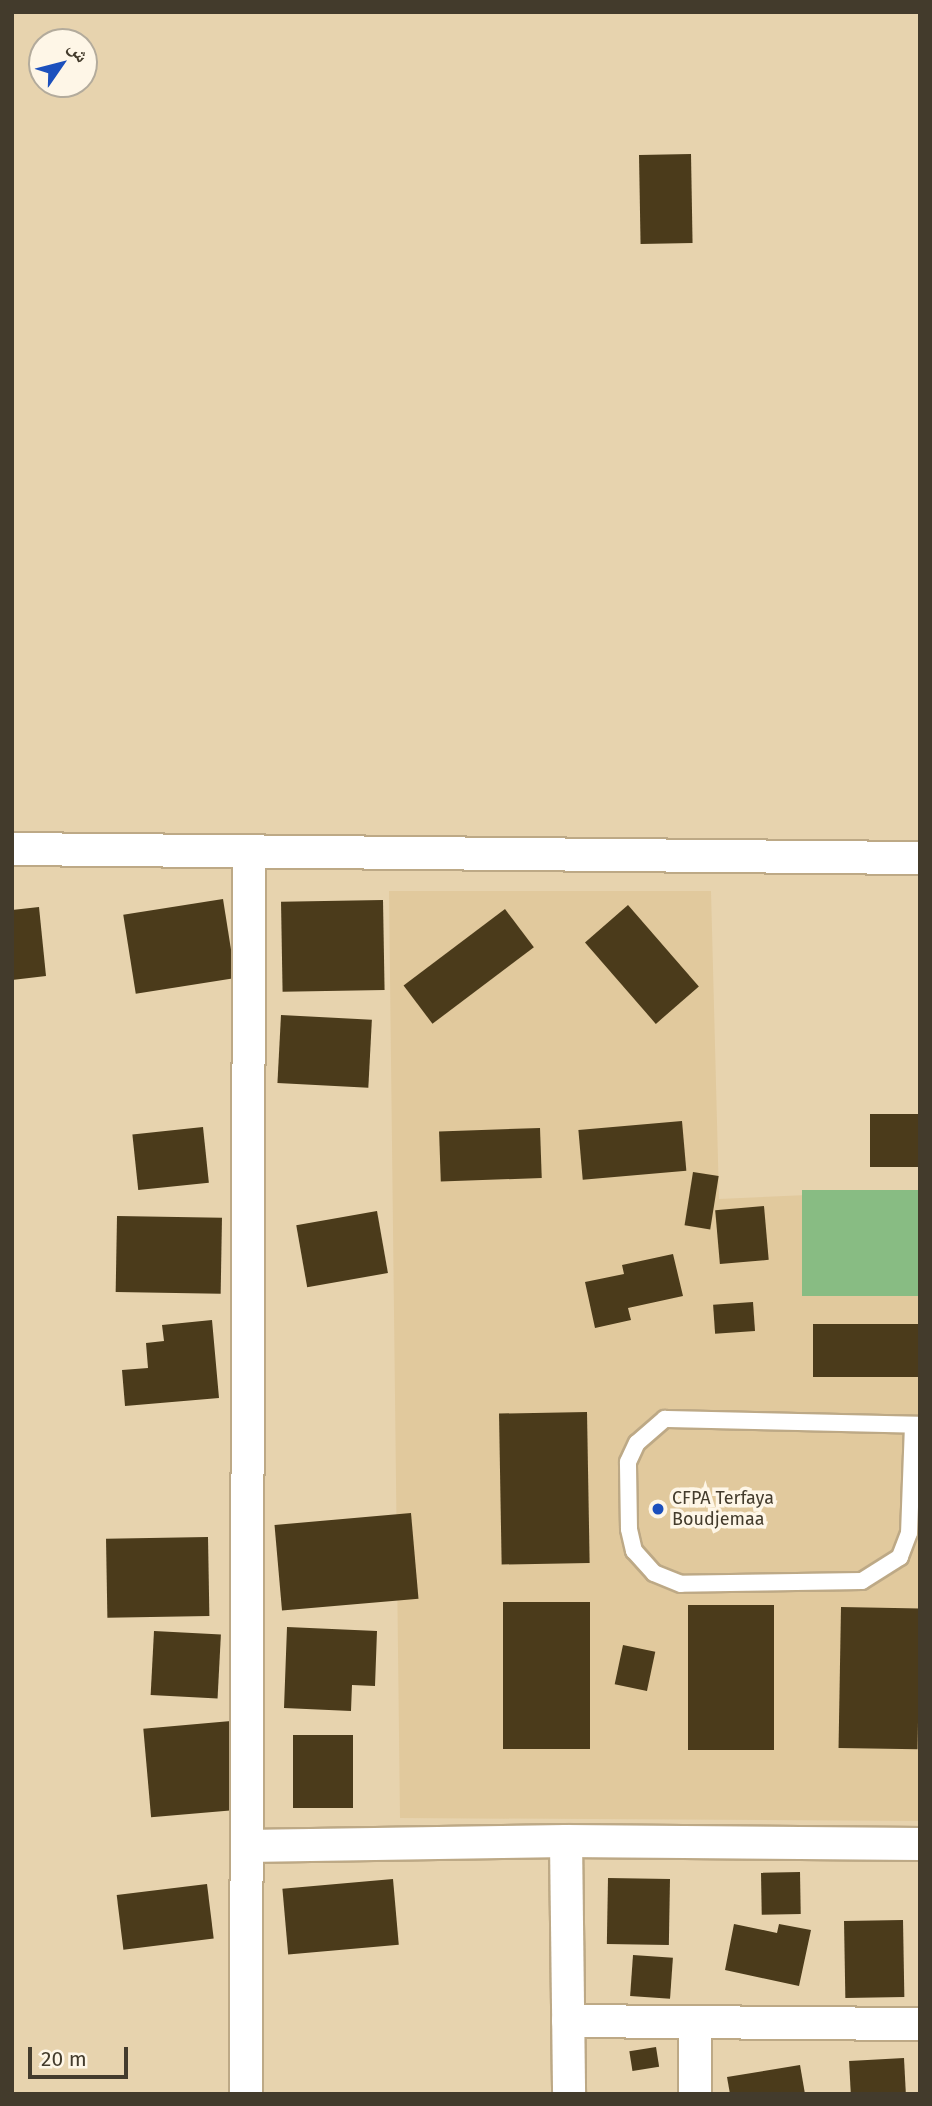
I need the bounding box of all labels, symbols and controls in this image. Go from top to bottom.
north arrow [28,28,98,98]
text: ش [64,37,94,67]
place label: CFPA Terfaya Boudjemaa [672,1488,774,1530]
marker: CFPA Terfaya Boudjemaa [650,1501,666,1517]
scale bar [32,2032,131,2076]
text: 20 m [41,2046,87,2072]

